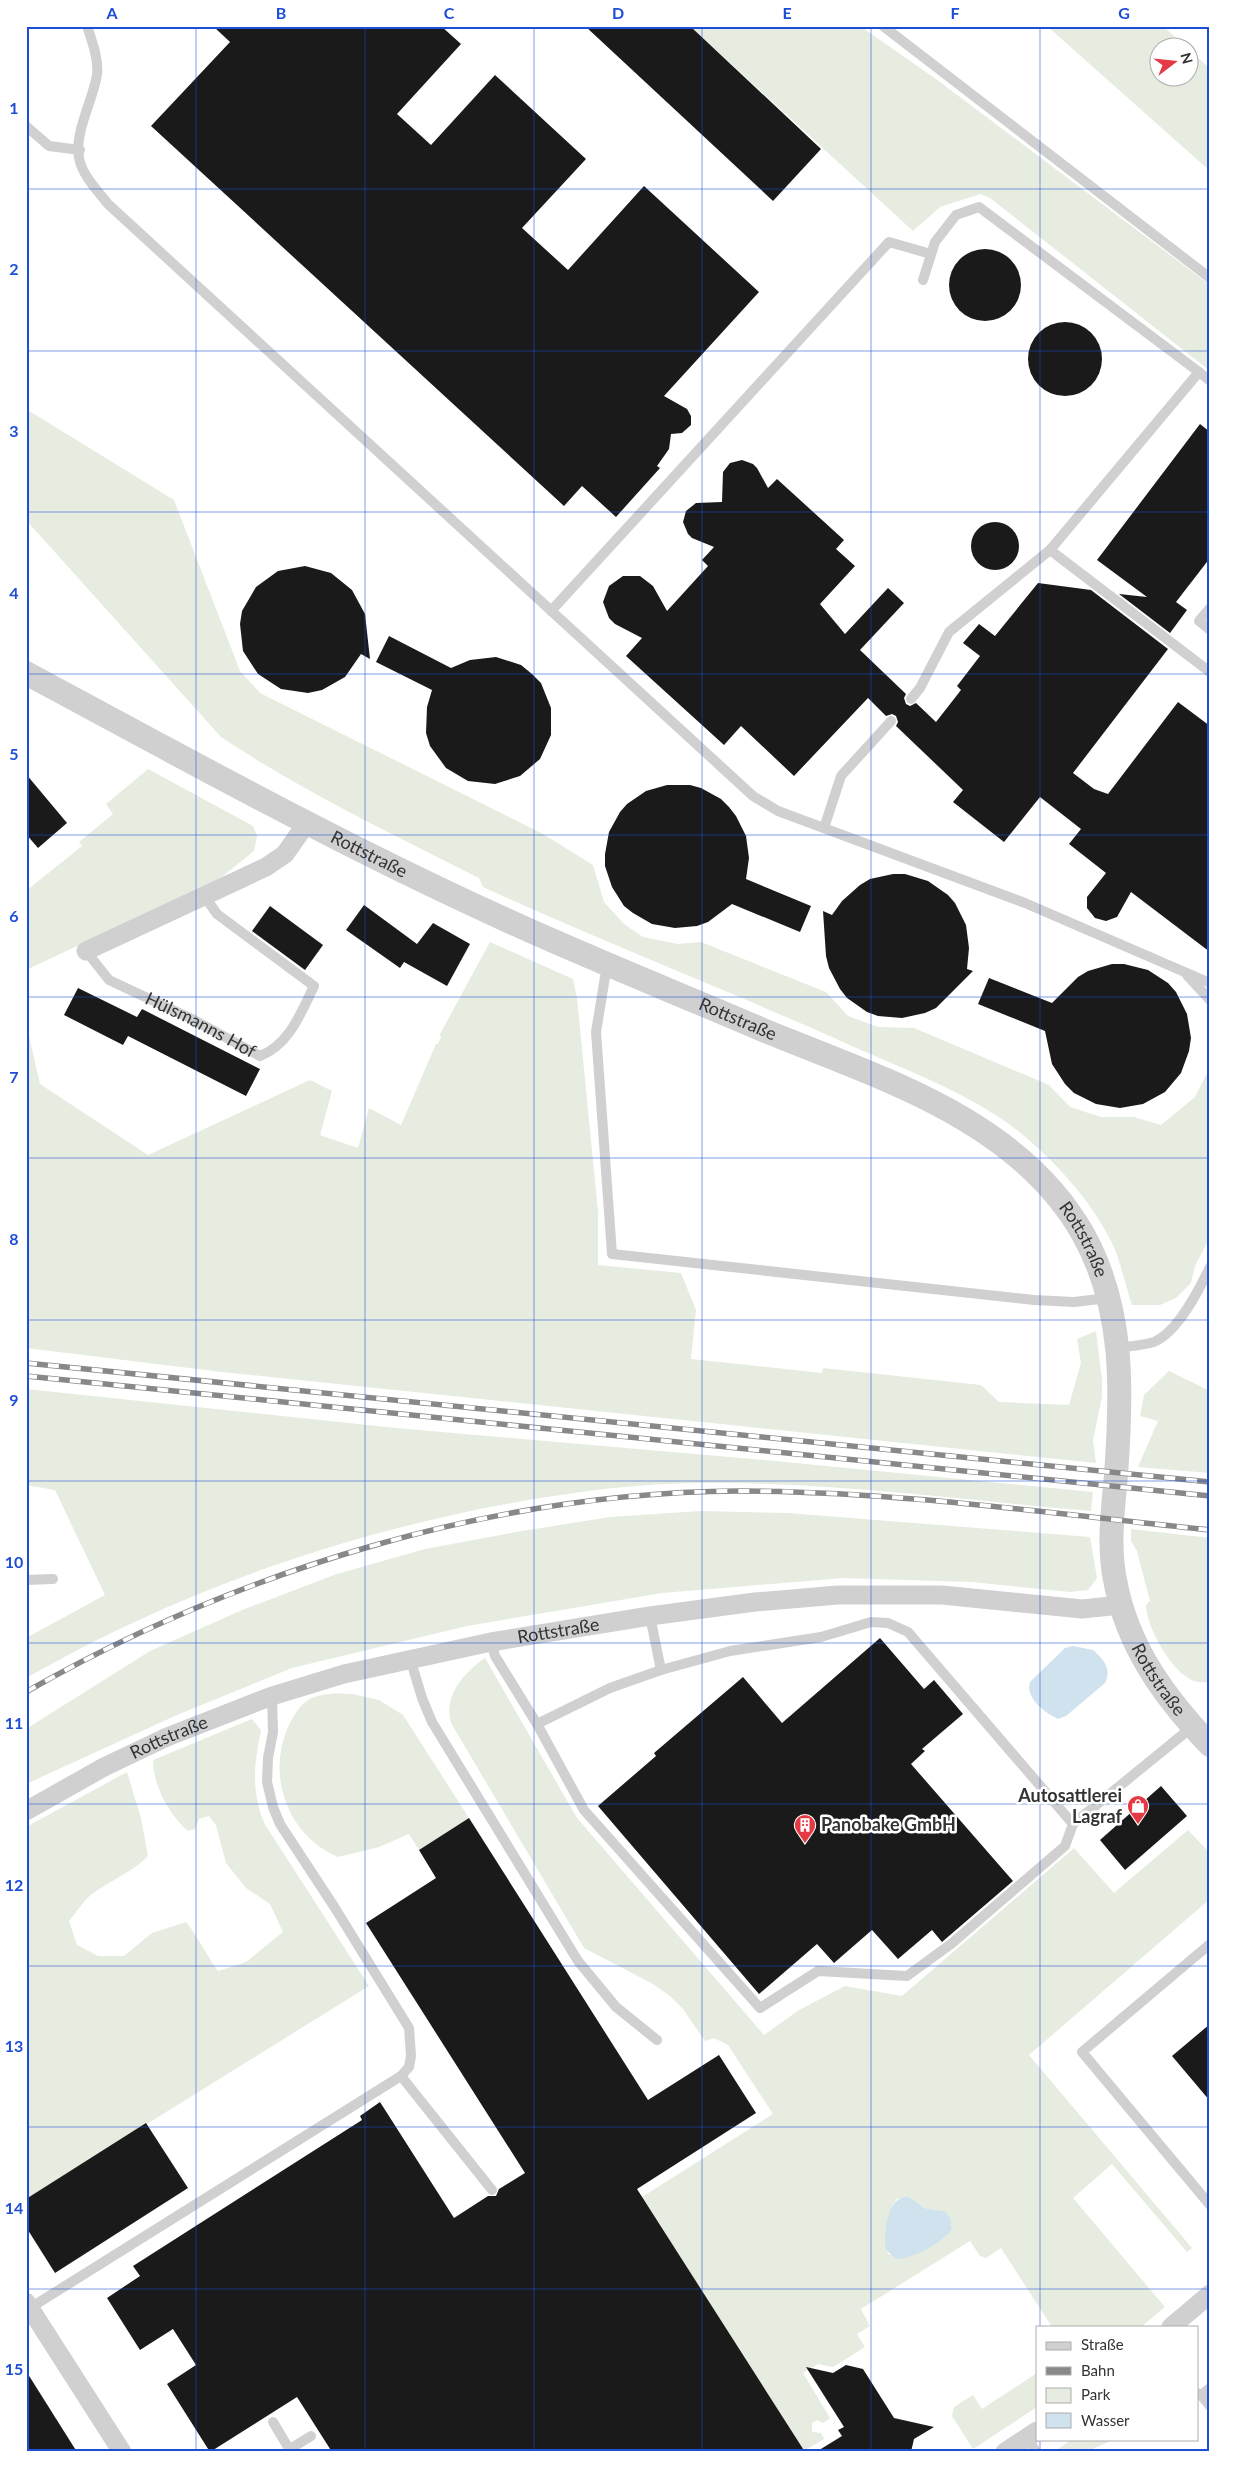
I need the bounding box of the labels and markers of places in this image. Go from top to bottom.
place label: Autosattlerei Lagraf [1017,1784,1123,1827]
shop icon: Autosattlerei Lagraf [1126,1794,1150,1825]
building icon: Panobake GmbH [793,1813,817,1844]
place label: Panobake GmbH [821,1813,956,1835]

